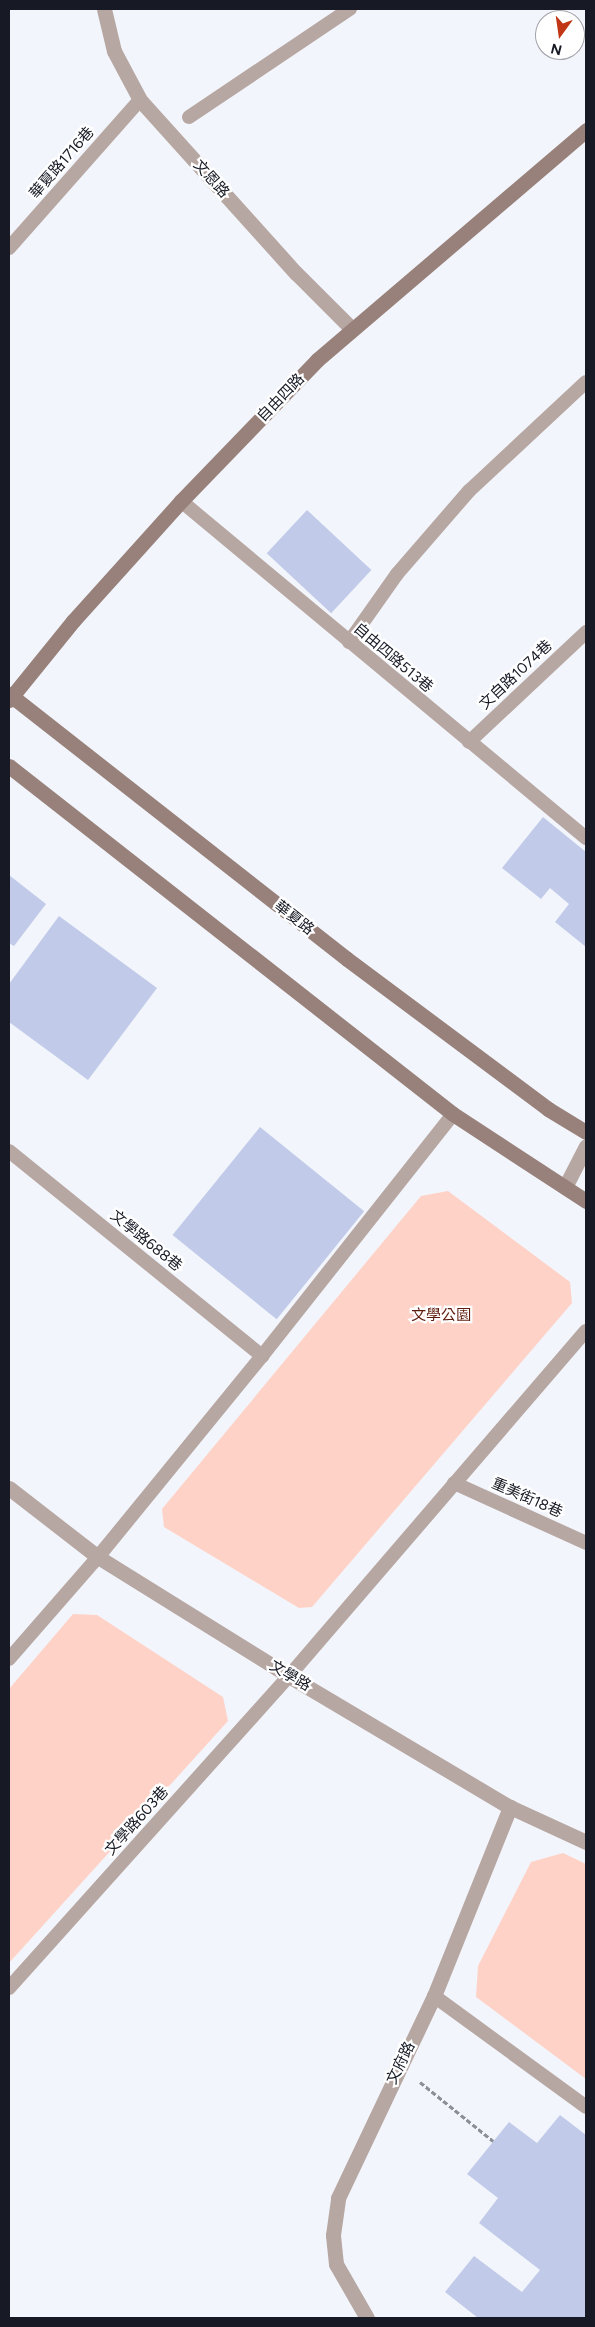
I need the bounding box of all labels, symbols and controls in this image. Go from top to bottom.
north arrow [535,10,585,60]
text: N [549,40,564,59]
street label: 華夏路1716巷 [26,124,98,202]
street label: 文恩路 [189,156,233,202]
street label: 自由四路 [254,370,308,426]
street label: 自由四路513巷 [350,620,436,696]
street label: 文自路1074巷 [476,637,556,713]
street label: 華夏路 [271,897,317,939]
street label: 文學路688巷 [107,1207,185,1275]
park label: 文學公園 [411,1307,471,1325]
street label: 重美街18巷 [489,1474,565,1522]
street label: 文學路 [266,1657,314,1695]
street label: 文學路603巷 [101,1783,173,1859]
street label: 文府路 [383,2039,419,2087]

